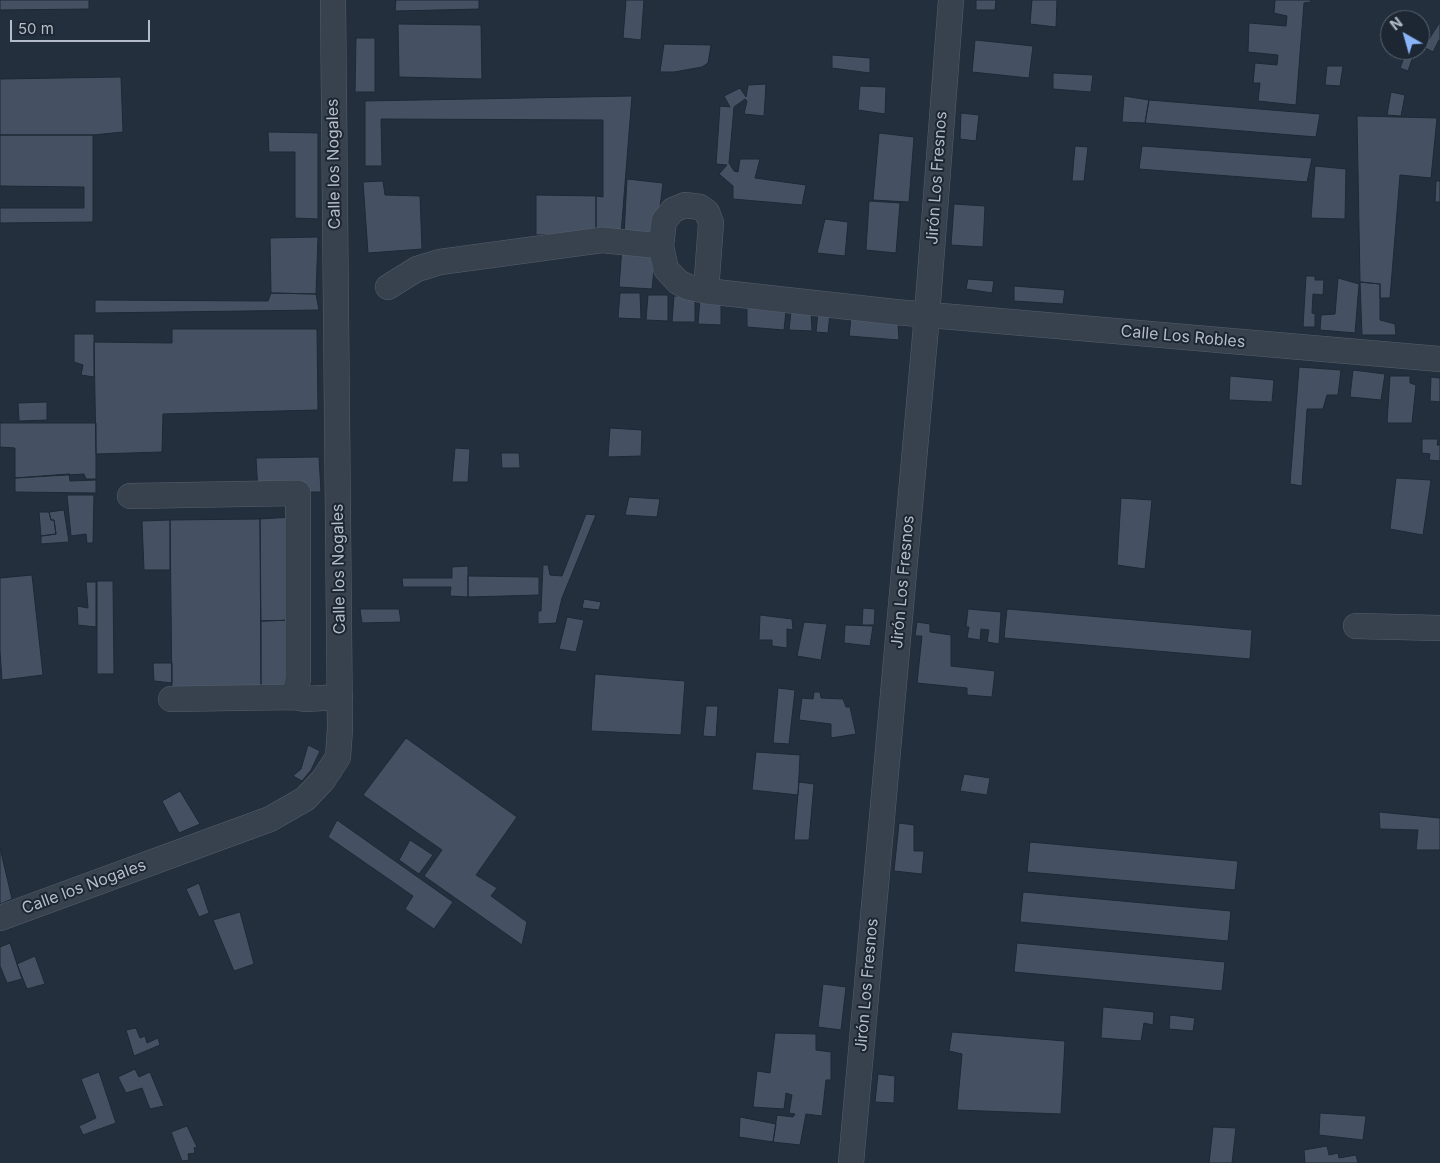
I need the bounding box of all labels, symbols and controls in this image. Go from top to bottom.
scale bar [12,10,152,42]
north arrow [1380,10,1430,60]
text: N [1387,14,1406,34]
text: 50 m [18,19,54,38]
street label: Calle los Nogales [323,98,345,230]
street label: Jirón Los Fresnos [923,111,951,245]
street label: Calle Los Robles [1120,322,1246,352]
street label: Calle los Nogales [328,503,350,635]
street label: Jirón Los Fresnos [888,514,918,650]
street label: Calle los Nogales [19,856,149,918]
street label: Jirón Los Fresnos [852,917,882,1053]

